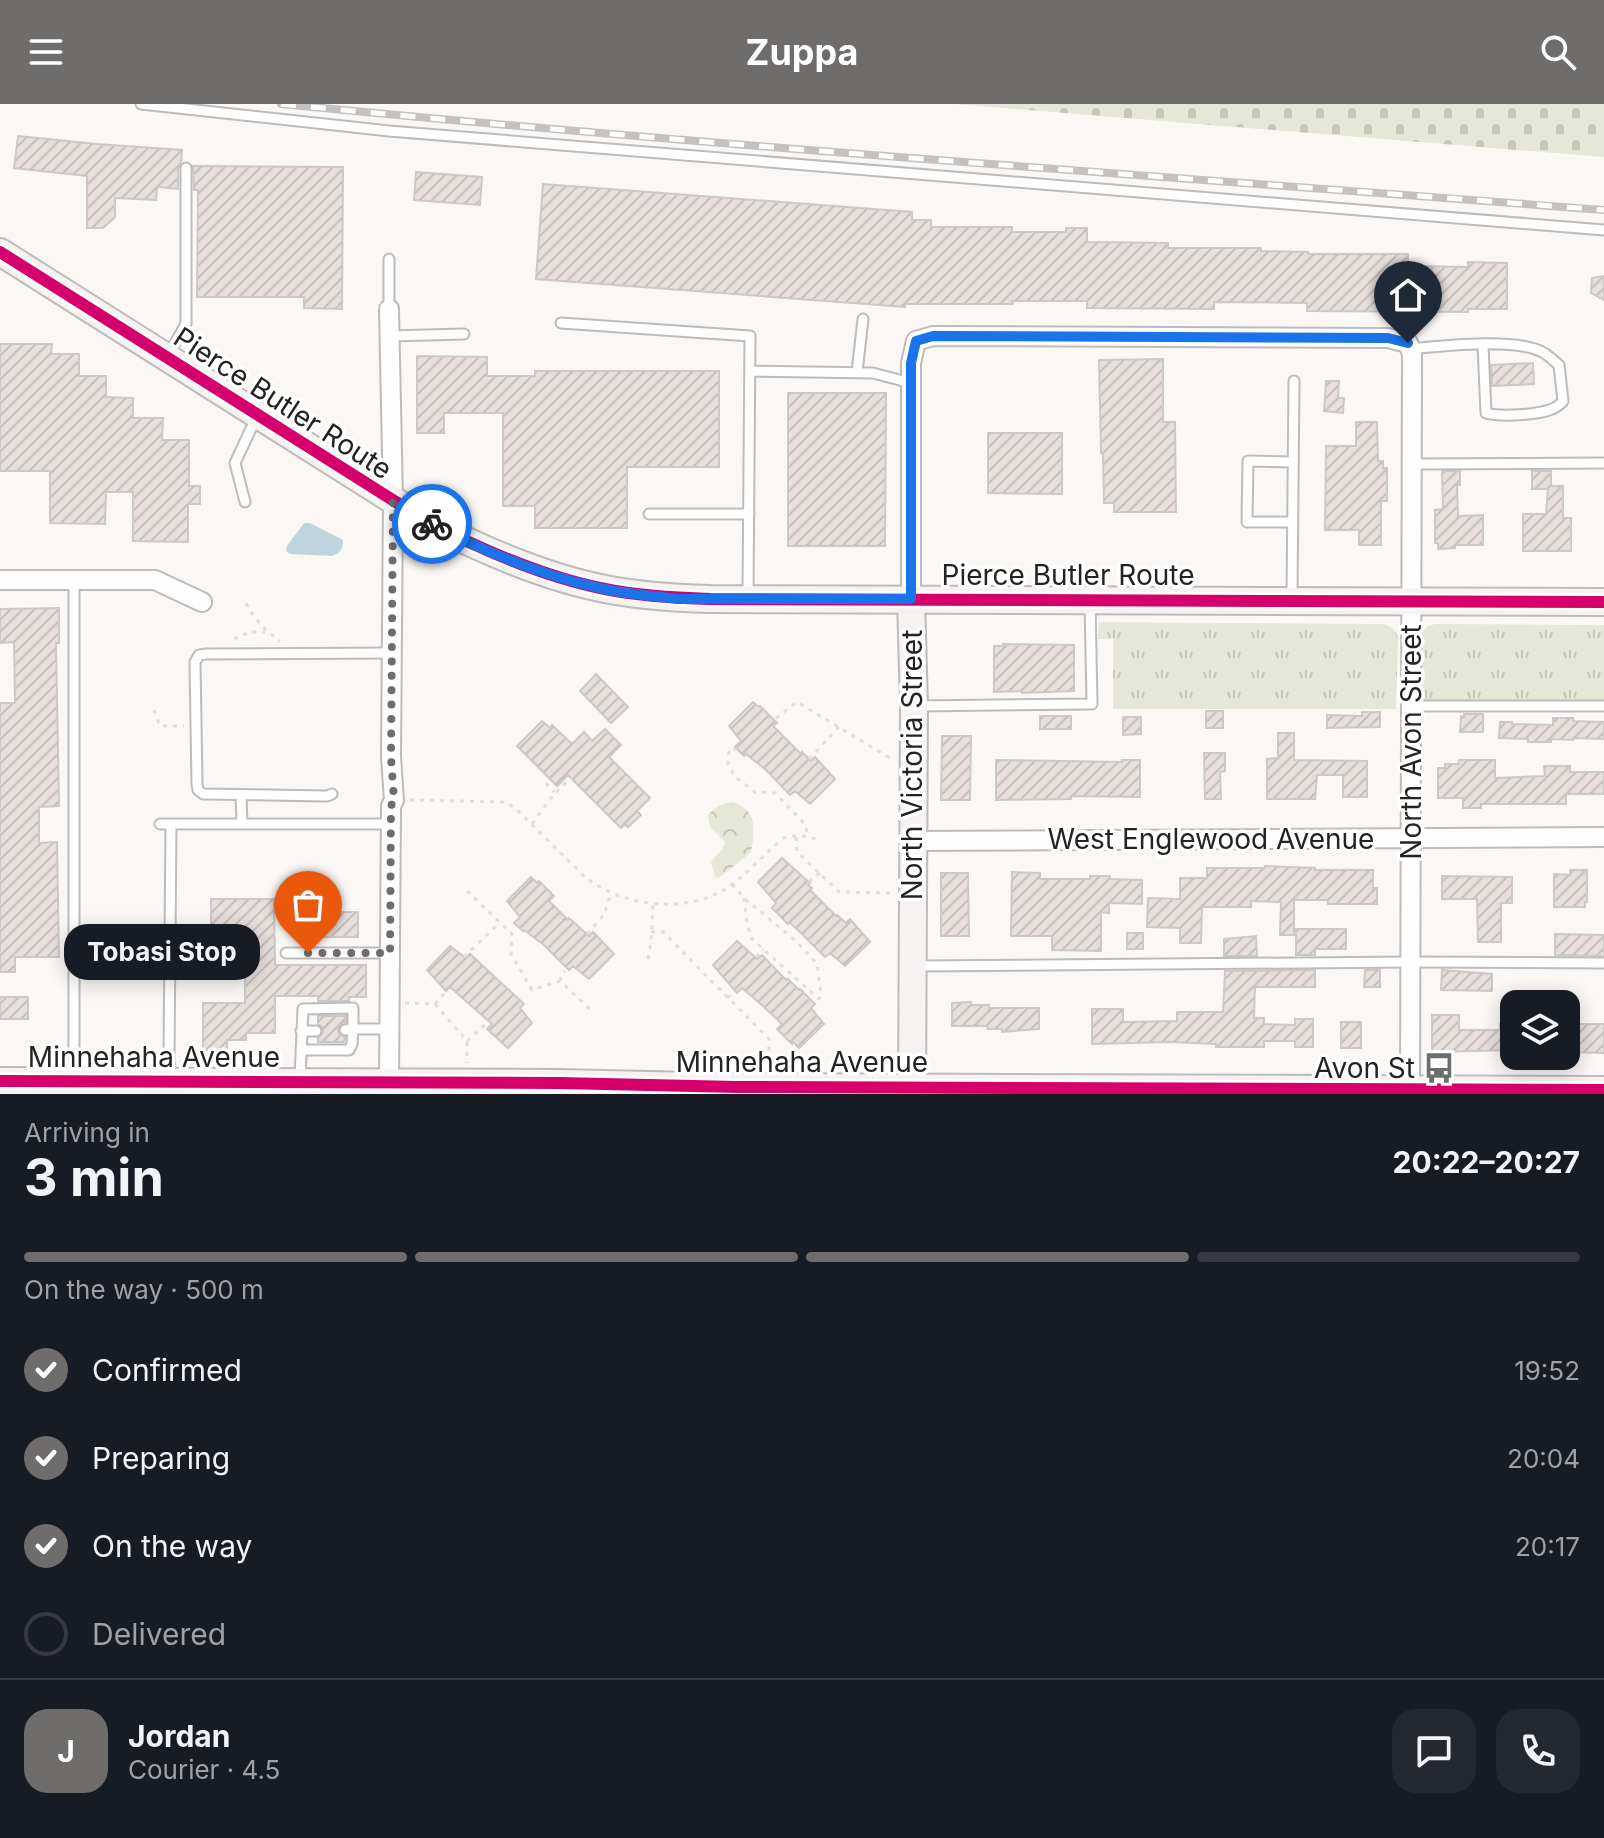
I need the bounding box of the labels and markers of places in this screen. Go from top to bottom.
pin [1374,261,1442,343]
pin [274,871,342,953]
callout: Tobasi Stop [64,925,260,981]
place label: Avon St [1314,1051,1415,1085]
bus stop icon: Avon St [1422,1051,1456,1085]

